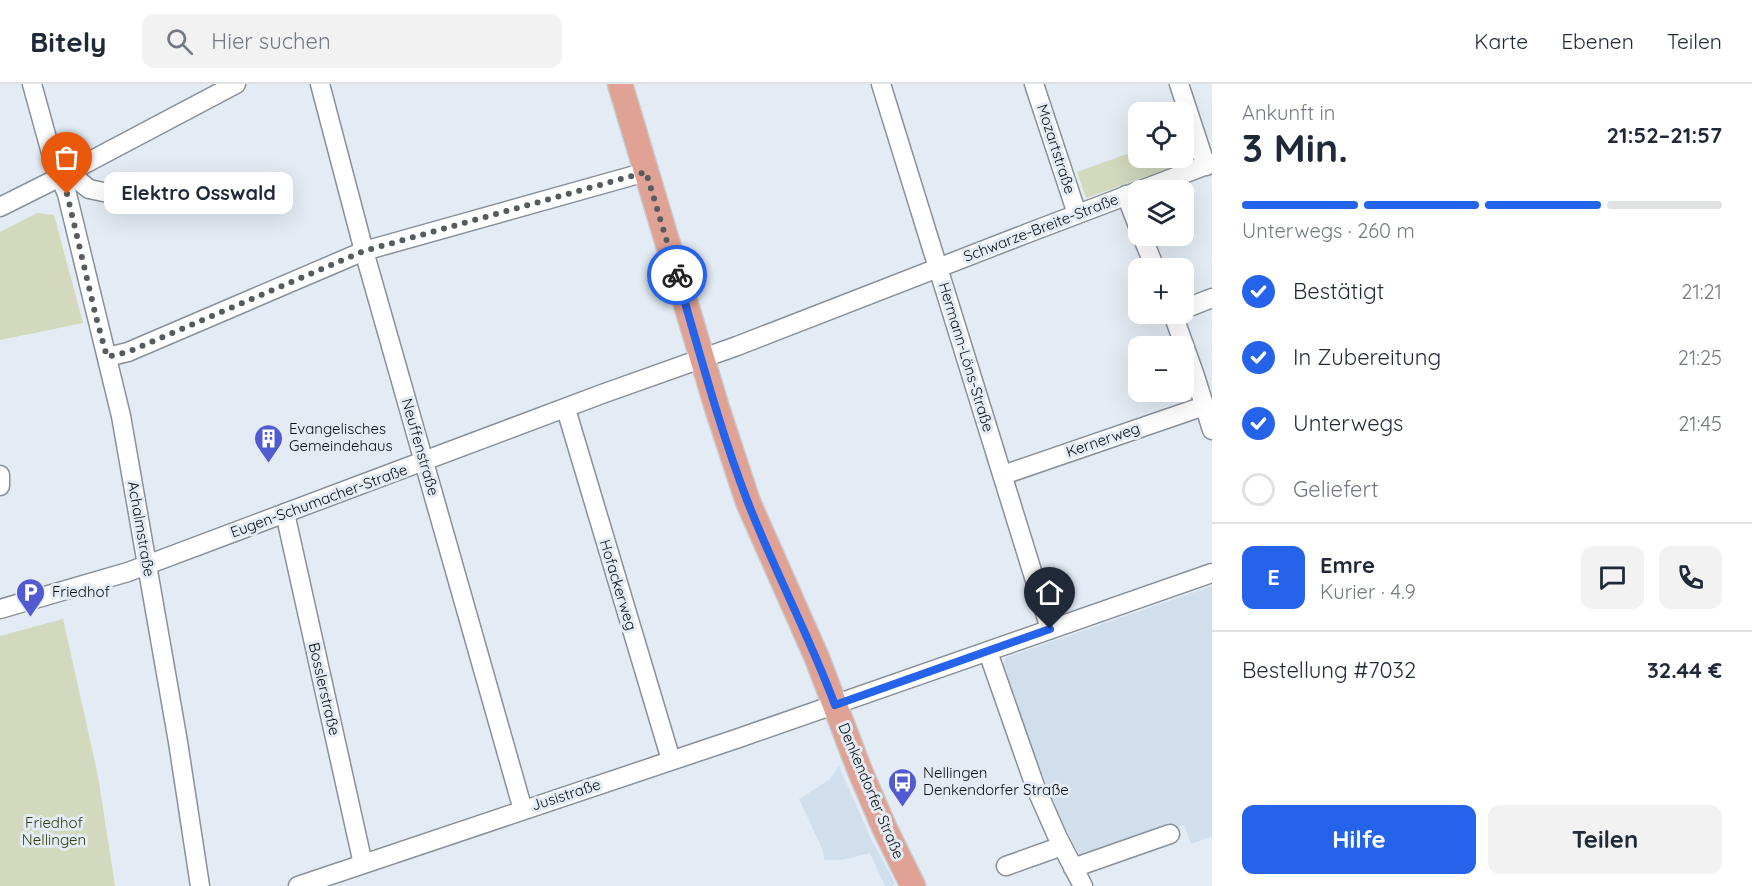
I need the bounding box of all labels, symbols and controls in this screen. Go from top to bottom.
search box [142,14,562,68]
text: Bitely [30,24,106,59]
icon: search [163,25,196,58]
text: Hier suchen [211,27,331,55]
text: Karte [1474,28,1528,54]
text: Ebenen [1561,28,1634,54]
text: Teilen [1667,28,1722,54]
text: Ankunft in [1242,100,1335,125]
street label: Mozartstraße [1033,102,1080,196]
map controls [1128,102,1194,402]
button: locate [1128,102,1194,168]
text: 21:52–21:57 [1607,121,1722,149]
text: 3 Min. [1242,123,1348,172]
pin [41,132,92,194]
icon: bag [50,141,83,174]
callout: Elektro Osswald [103,173,292,215]
text: Elektro Osswald [121,180,276,205]
button: layers [1128,180,1194,246]
street label: Schwarze-Breite-Straße [961,189,1121,266]
text: Unterwegs · 260 m [1242,218,1415,243]
courier [647,245,707,305]
button: + [1128,258,1194,324]
icon: bike [661,259,694,292]
icon: check [1242,275,1275,308]
text: Bestätigt [1293,277,1384,305]
text: 21:21 [1681,279,1722,304]
street label: Hermann-Löns-Straße [935,280,998,434]
button: − [1128,336,1194,402]
icon: check [1242,341,1275,374]
text: In Zubereitung [1293,343,1441,371]
text: 21:25 [1678,345,1722,370]
street label: Neuffenstraße [398,396,443,498]
icon: check [1242,407,1275,440]
text: Unterwegs [1293,409,1403,437]
text: 21:45 [1678,411,1722,436]
street label: Kernerweg [1063,418,1142,461]
place label: Evangelisches Gemeindehaus [289,419,393,455]
building icon: Evangelisches Gemeindehaus [252,422,284,464]
street label: Eugen-Schumacher-Straße [228,460,410,541]
text: Geliefert [1293,475,1378,503]
street label: Achalmstraße [124,480,159,578]
street label: Hofackerweg [596,537,641,633]
button: chat [1581,546,1644,609]
button: phone [1659,546,1722,609]
text: Emre [1320,551,1375,579]
text: E [1267,563,1280,591]
pin [1024,567,1075,629]
parking icon: Friedhof [15,576,47,618]
icon: home [1033,576,1066,609]
text: Kurier · 4.9 [1320,579,1416,604]
place label: Friedhof [52,582,110,601]
street label: Bosslerstraße [305,641,344,737]
text: Bestellung #7032 [1242,656,1416,684]
text: 32.44 € [1647,656,1722,684]
street label: Denkendorfer Straße [834,720,909,862]
place label: Nellingen Denkendorfer Straße [923,763,1069,799]
bus stop icon: Nellingen Denkendorfer Straße [886,766,918,808]
street label: Jusistraße [529,774,603,815]
button: Hilfe [1242,805,1476,874]
button: Teilen [1488,805,1722,874]
park label: Friedhof Nellingen [22,813,86,849]

